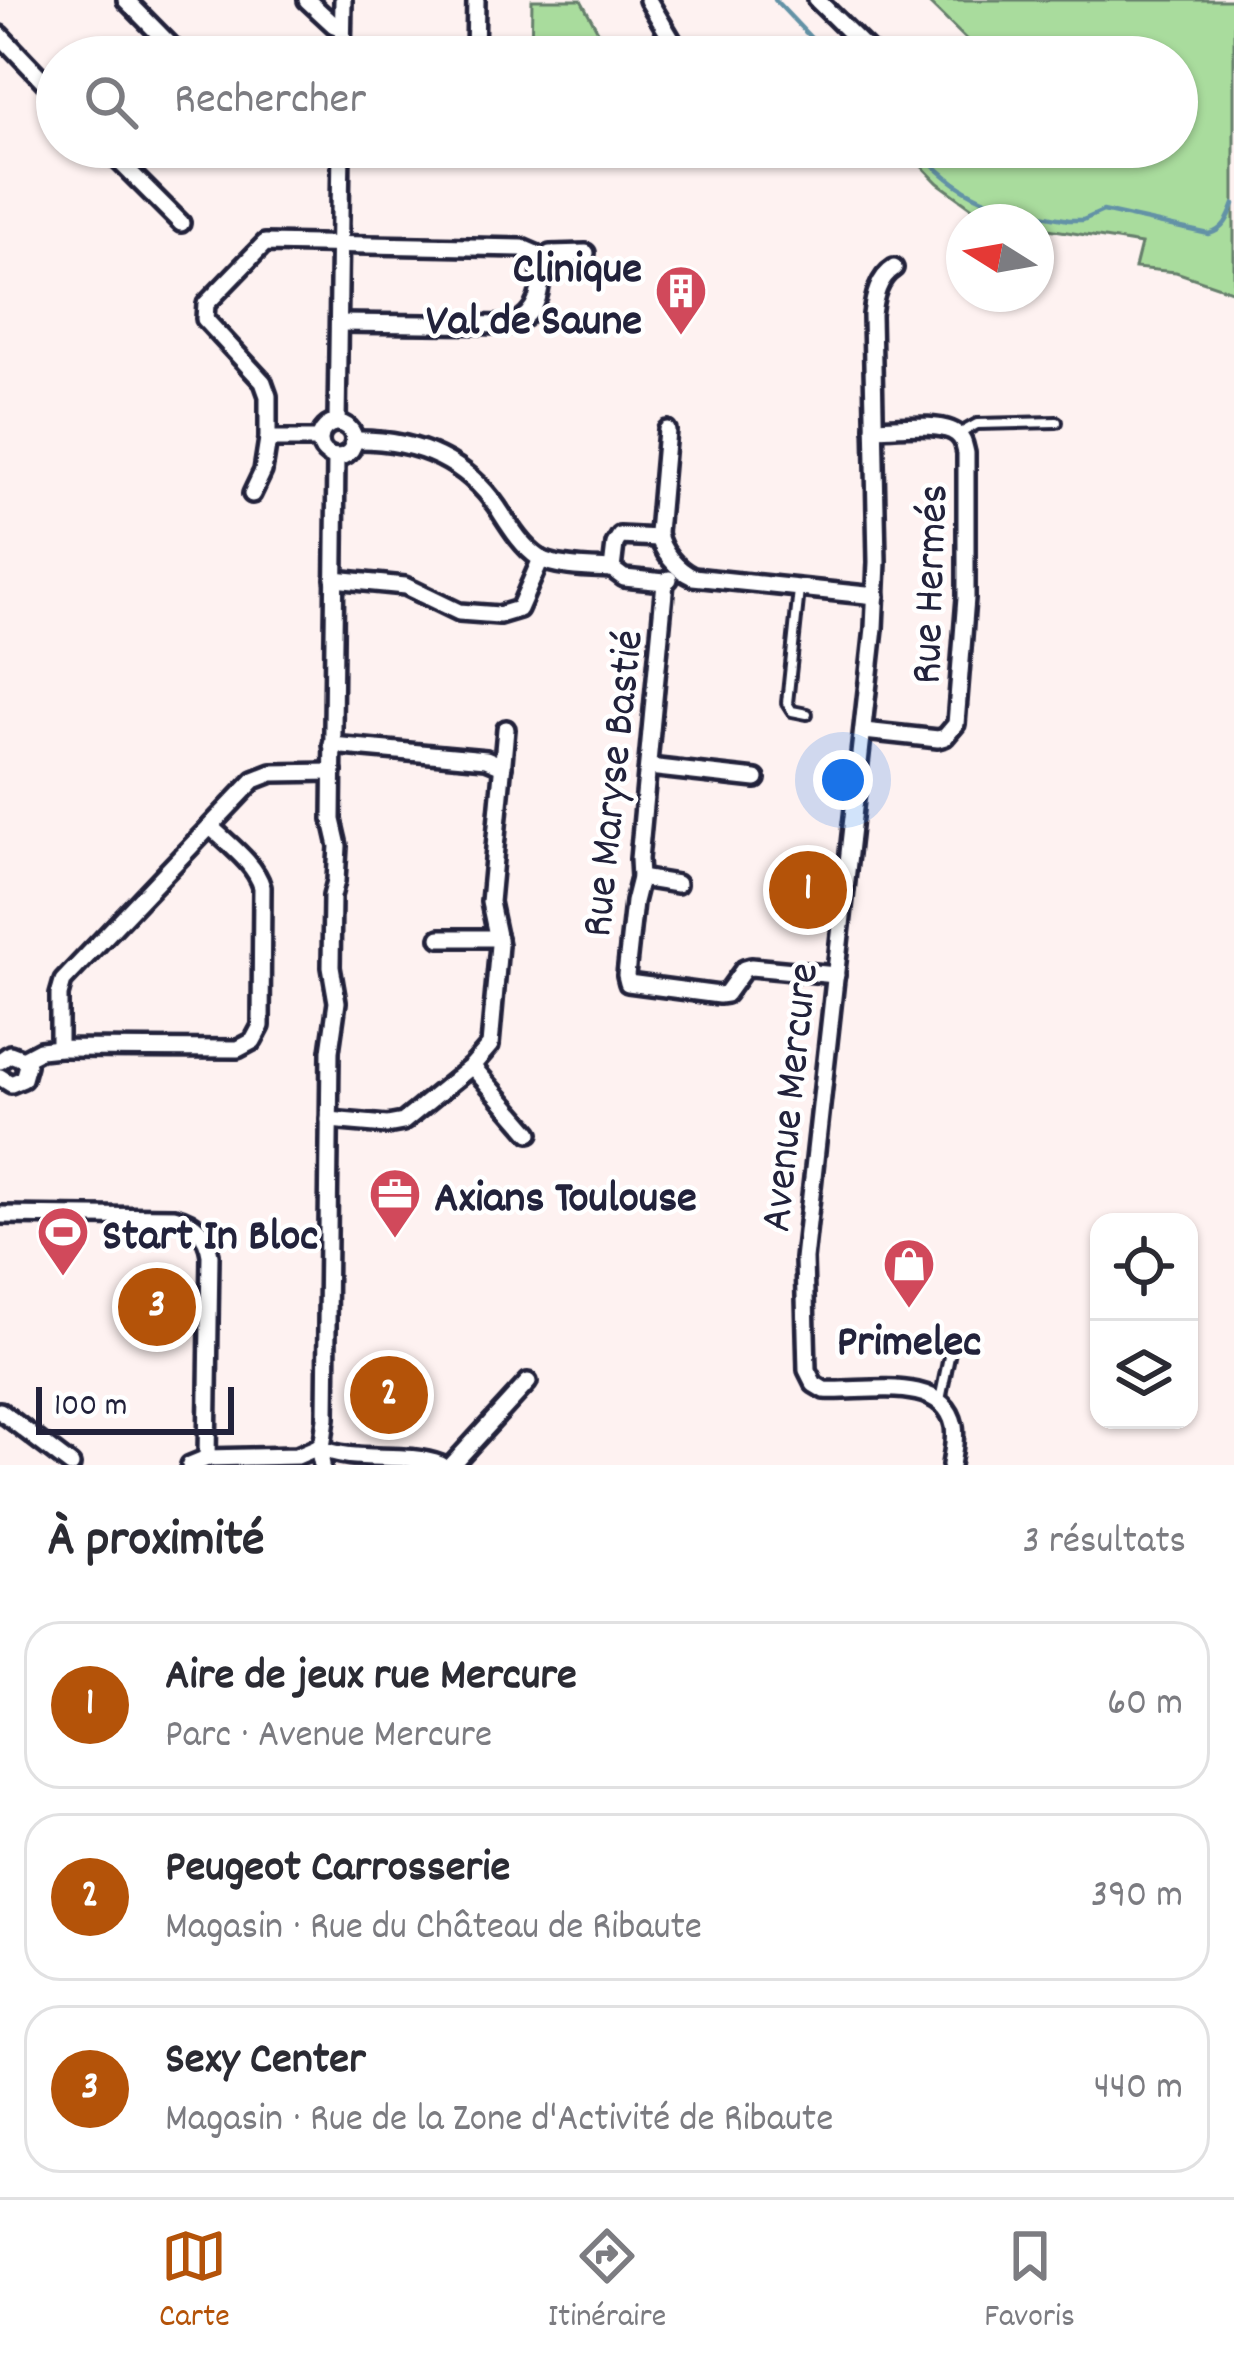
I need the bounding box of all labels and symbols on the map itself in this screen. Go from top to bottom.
north arrow [946,204,1054,312]
place label: Clinique Val de Saune [426,240,642,356]
building icon: Clinique Val de Saune [653,263,709,337]
street label: Rue Hermés [898,483,968,685]
street label: Rue Maryse Bastié [568,627,664,940]
your location [813,750,873,810]
pin: 1 [769,845,847,935]
street label: Avenue Mercure [747,960,839,1235]
office icon: Axians Toulouse [367,1166,423,1240]
place label: Axians Toulouse [434,1169,697,1233]
sports icon: Start In Bloc [35,1204,91,1278]
place label: Start In Bloc [102,1207,318,1271]
shop icon: Primelec [881,1236,937,1310]
pin: 3 [118,1262,196,1352]
place label: Primelec [837,1313,981,1377]
pin: 2 [350,1350,428,1440]
scale bar [36,1381,234,1434]

